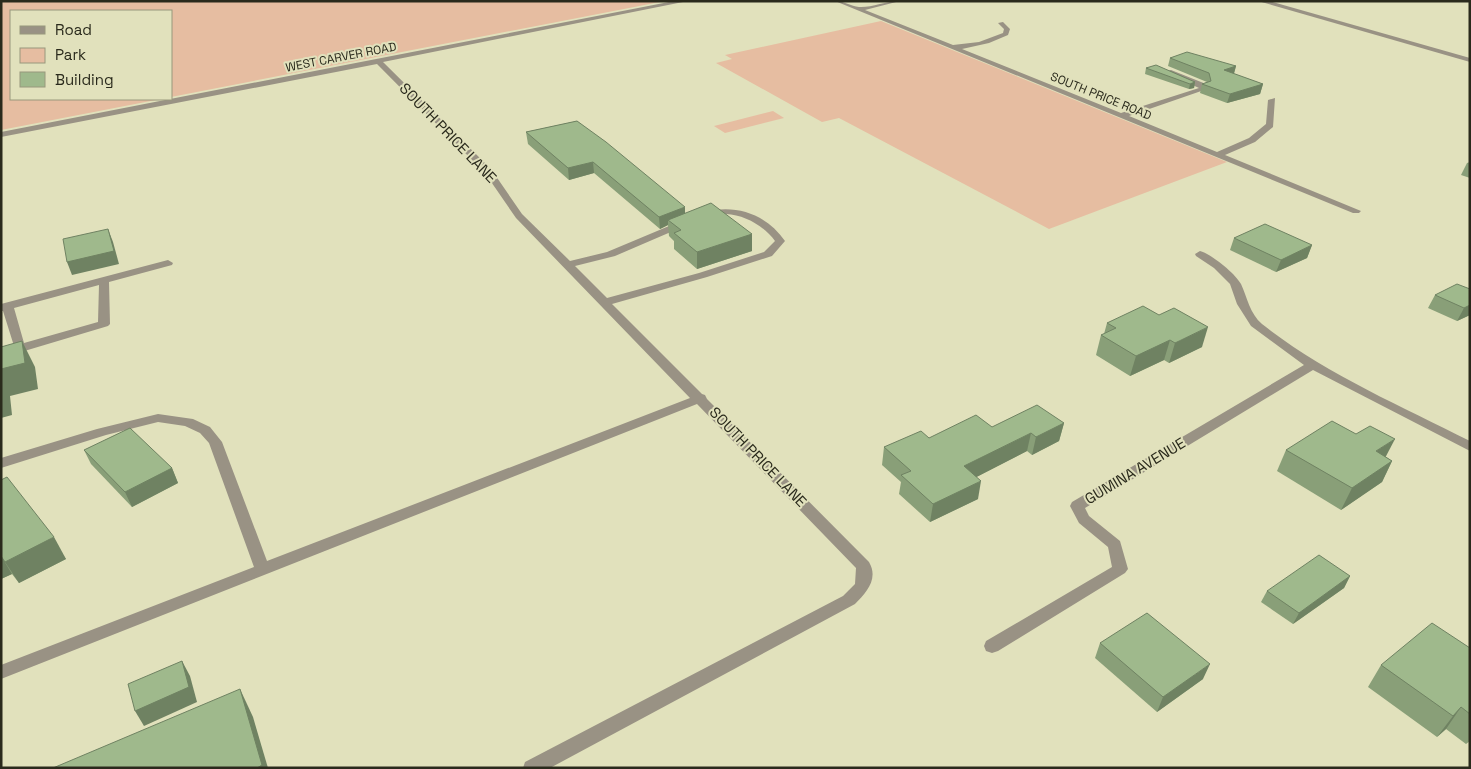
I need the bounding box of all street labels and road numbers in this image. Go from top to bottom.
street label: WEST CARVER ROAD [284,38,398,76]
street label: SOUTH PRICE ROAD [1048,68,1154,124]
street label: SOUTH PRICE LANE [396,79,501,187]
street label: SOUTH PRICE LANE [706,403,811,511]
street label: GUMINA AVENUE [1081,433,1189,508]

